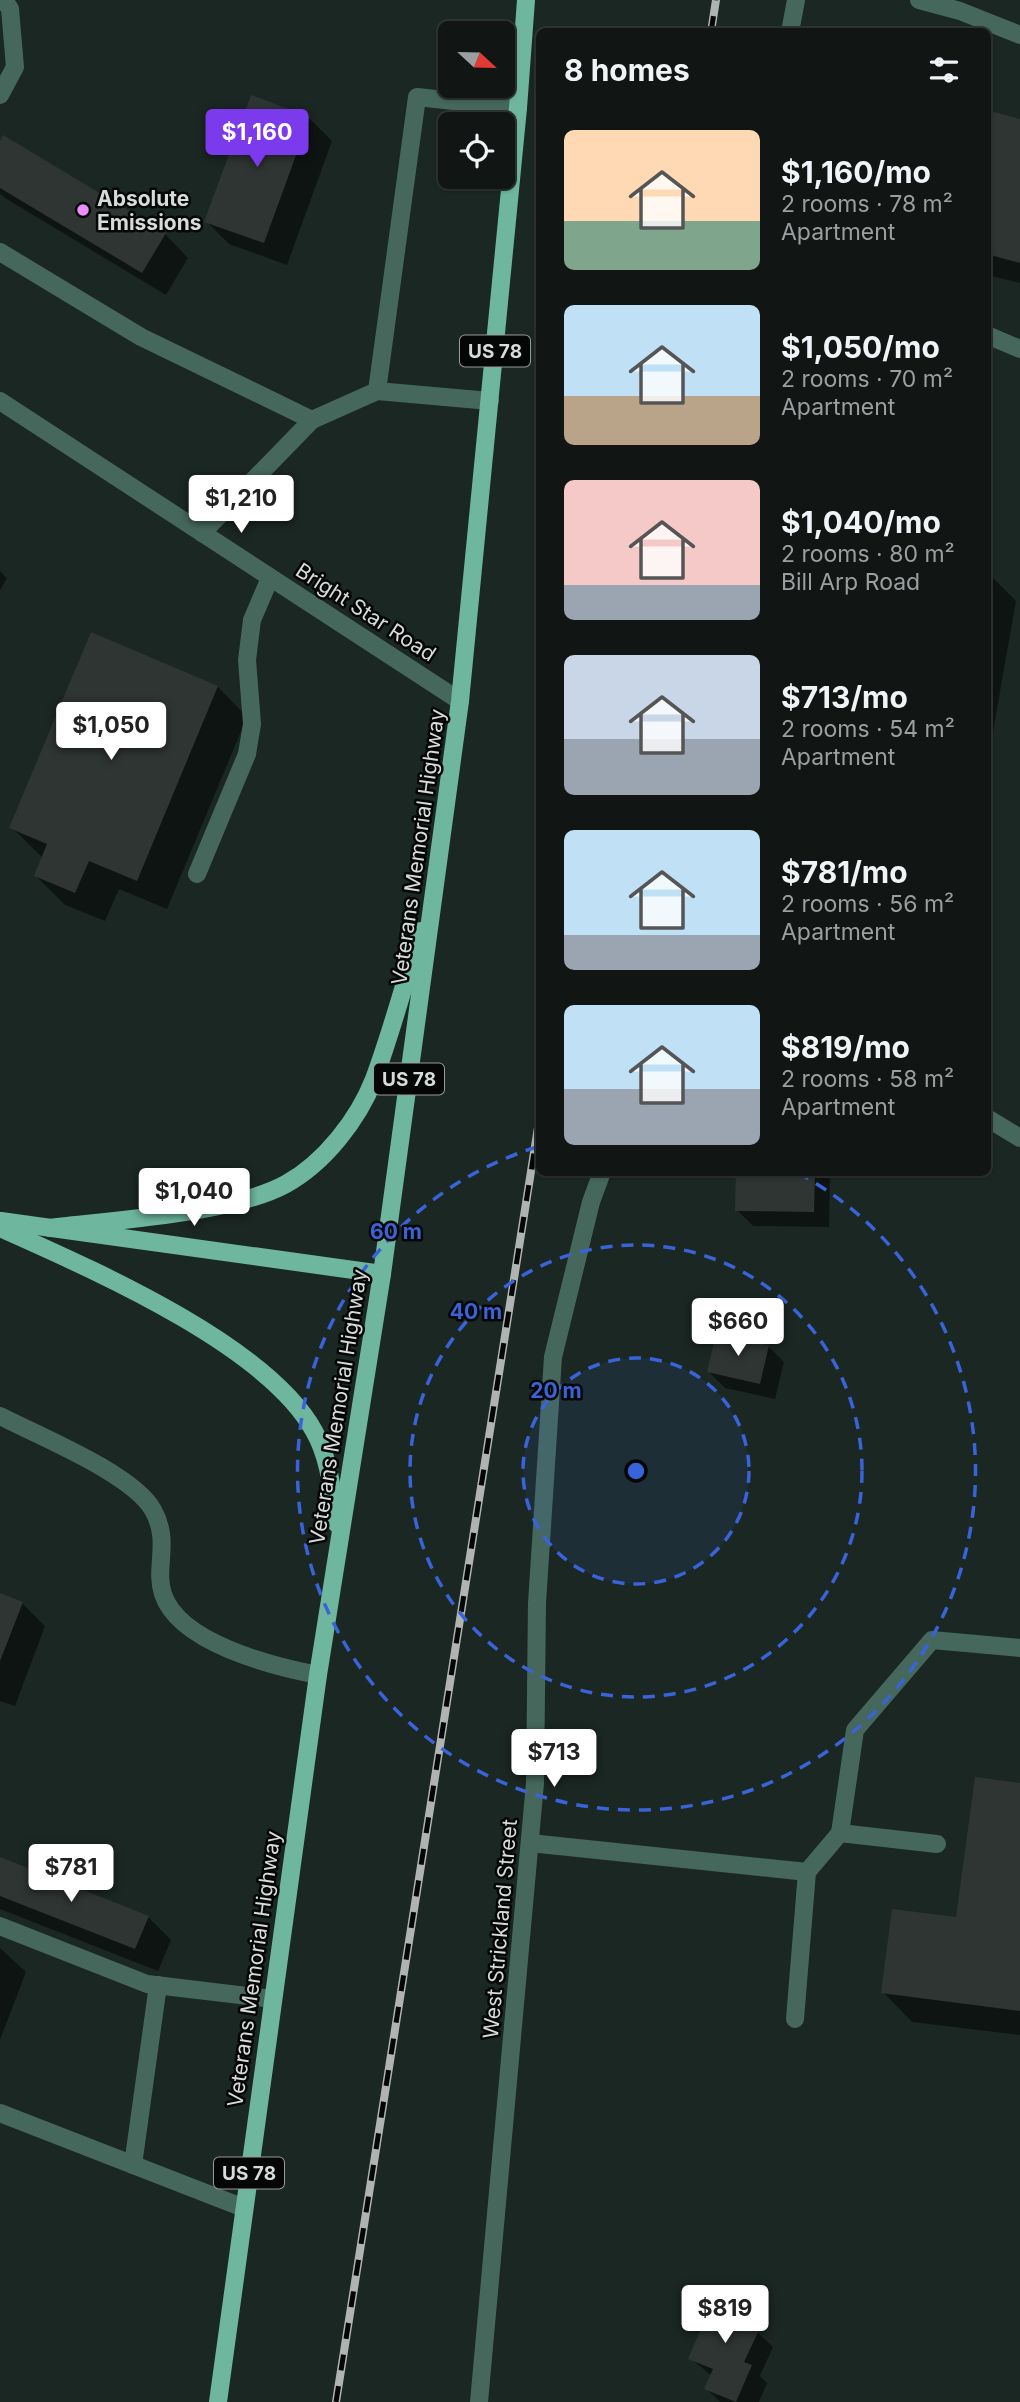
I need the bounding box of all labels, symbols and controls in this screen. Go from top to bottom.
north arrow [438,21,514,98]
map controls [438,21,515,189]
icon: filters [925,51,963,89]
text: 8 homes [564,52,690,88]
pin: $1,160 [200,110,314,169]
button: locate [438,112,515,189]
text: $1,160 [222,118,292,146]
text: $1,160/mo [781,154,931,190]
icon: home [620,158,704,242]
place label: Absolute Emissions [97,186,202,235]
text: 2 rooms · 78 m² [781,190,953,218]
marker: Absolute Emissions [75,202,91,218]
text: Apartment [781,218,895,246]
text: $1,050/mo [781,329,940,365]
icon: home [620,333,704,417]
road number: US 78 [460,336,530,366]
text: 2 rooms · 70 m² [781,365,953,393]
text: Apartment [781,393,895,421]
pin: $1,210 [184,476,298,535]
text: $1,210 [205,484,277,512]
text: $1,040/mo [781,504,941,540]
icon: home [620,508,704,592]
text: 2 rooms · 80 m² [781,540,955,568]
street label: Bright Star Road [291,557,441,667]
text: Bill Arp Road [781,568,920,596]
text: $713/mo [781,679,908,715]
icon: home [620,683,704,767]
pin: $1,050 [54,702,168,762]
street label: Veterans Memorial Highway [386,707,450,987]
text: $1,050 [72,711,150,739]
text: 2 rooms · 54 m² [781,715,955,743]
text: Apartment [781,743,895,771]
text: $781/mo [781,854,908,890]
icon: home [620,858,704,942]
text: 2 rooms · 56 m² [781,890,954,918]
text: Apartment [781,918,895,946]
text: $819/mo [781,1029,910,1065]
icon: home [620,1033,704,1117]
road number: US 78 [374,1064,444,1094]
text: 2 rooms · 58 m² [781,1065,954,1093]
text: Apartment [781,1093,895,1121]
pin: $1,040 [137,1168,251,1228]
text: $1,040 [155,1177,233,1205]
text: 60 m [370,1219,422,1244]
street label: Veterans Memorial Highway [304,1267,372,1546]
pin: $660 [697,1298,779,1358]
text: 40 m [450,1299,502,1324]
text: $660 [708,1307,768,1335]
text: 20 m [530,1378,582,1403]
centre of rings [624,1459,648,1483]
pin: $713 [513,1730,595,1789]
text: $713 [527,1738,581,1766]
street label: West Strickland Street [478,1818,522,2040]
street label: Veterans Memorial Highway [222,1829,286,2109]
pin: $781 [30,1844,112,1904]
text: $781 [45,1853,98,1881]
road number: US 78 [214,2158,284,2188]
pin: $819 [684,2286,766,2345]
text: $819 [698,2294,752,2322]

